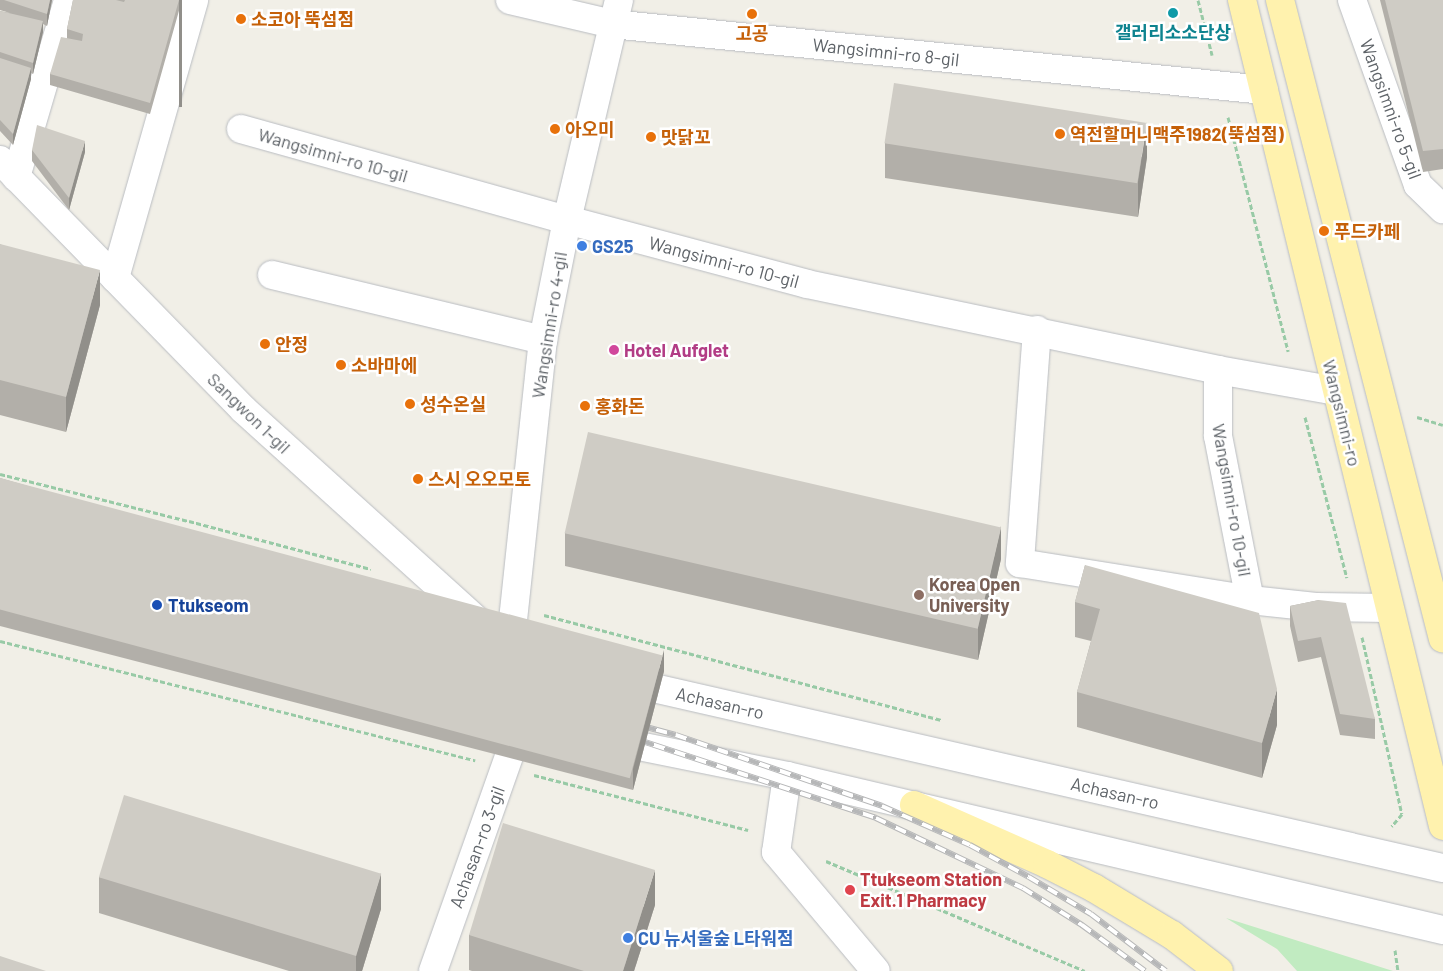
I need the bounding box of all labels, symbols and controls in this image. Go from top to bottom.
marker: 갤러리소소단상 [1167,7,1179,19]
place label: 소코아 뚝섬점 [251,8,354,30]
marker: 고공 [746,8,758,20]
marker: 소코아 뚝섬점 [235,13,247,25]
place label: 갤러리소소단상 [1115,21,1231,43]
place label: 고공 [735,22,769,44]
street label: Wangsimni-ro 8-gil [811,34,961,70]
street label: Wangsimni-ro 5-gil [1356,36,1426,182]
place label: 아오미 [565,118,615,140]
street label: Wangsimni-ro 10-gil [256,123,410,187]
marker: 아오미 [549,123,561,135]
place label: 역전할머니맥주1982(뚝섬점) [1070,123,1284,145]
place label: 맛닭꼬 [661,126,711,148]
marker: 역전할머니맥주1982(뚝섬점) [1054,128,1066,140]
marker: 맛닭꼬 [645,131,657,143]
place label: 푸드카페 [1334,220,1400,242]
marker: 푸드카페 [1318,225,1330,237]
street label: Wangsimni-ro 10-gil [647,232,801,292]
place label: GS25 [592,235,634,257]
marker: GS25 [576,240,588,252]
street label: Wangsimni-ro 4-gil [527,250,571,400]
place label: 안정 [275,333,308,355]
marker: 안정 [259,338,271,350]
place label: Hotel Aufglet [624,339,729,361]
marker: Hotel Aufglet [608,344,620,356]
place label: 소바마에 [351,354,417,376]
street label: Wangsimni-ro [1318,357,1366,469]
marker: 소바마에 [335,359,347,371]
street label: Sangwon 1-gil [203,368,295,458]
place label: 성수온실 [420,393,486,415]
place label: 홍화돈 [595,395,645,417]
marker: 성수온실 [404,398,416,410]
marker: 홍화돈 [579,400,591,412]
street label: Wangsimni-ro 10-gil [1208,422,1256,578]
place label: 스시 오오모토 [428,468,531,490]
marker: 스시 오오모토 [412,473,424,485]
place label: Korea Open University [929,574,1020,616]
marker: Korea Open University [913,589,925,601]
place label: Ttukseom [168,594,248,616]
marker: Ttukseom [150,598,164,612]
street label: Achasan-ro [674,682,766,724]
street label: Achasan-ro [1069,772,1161,814]
street label: Achasan-ro 3-gil [445,783,509,911]
place label: Ttukseom Station Exit.1 Pharmacy [860,869,1002,912]
marker: Ttukseom Station Exit.1 Pharmacy [844,884,856,896]
place label: CU 뉴서울숲 L타워점 [638,927,794,949]
marker: CU 뉴서울숲 L타워점 [622,932,634,944]

